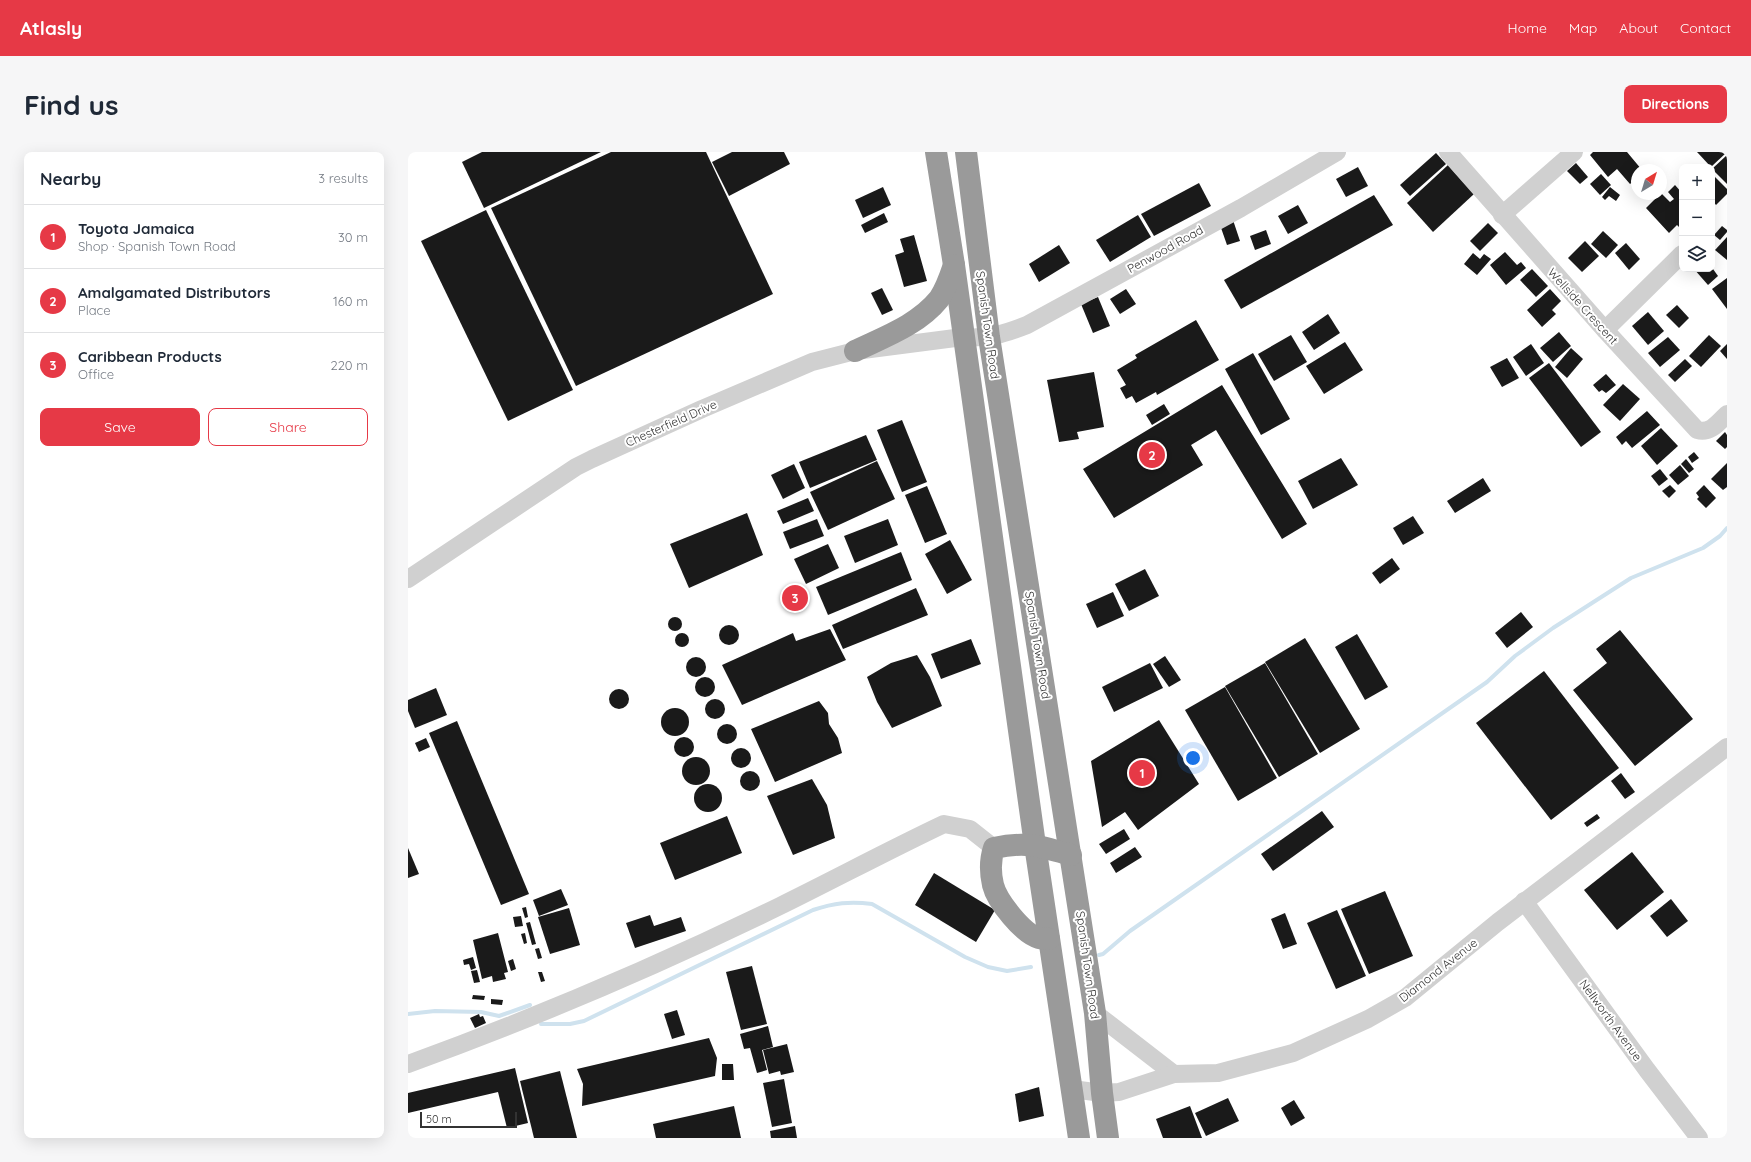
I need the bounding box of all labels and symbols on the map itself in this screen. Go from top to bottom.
north arrow [1631,164,1667,200]
street label: Penwood Road [1124,222,1206,276]
street label: Wellside Crescent [1545,265,1621,347]
street label: Spanish Town Road [973,270,1003,380]
street label: Chesterfield Drive [623,396,719,450]
pin: 2 [1139,440,1165,470]
pin: 3 [782,583,808,613]
street label: Spanish Town Road [1022,590,1054,700]
your location [1183,748,1203,768]
pin: 1 [1129,758,1155,788]
street label: Spanish Town Road [1073,910,1103,1020]
street label: Diamond Avenue [1396,935,1480,1005]
street label: Nellworth Avenue [1576,976,1646,1064]
scale bar [420,1110,517,1129]

